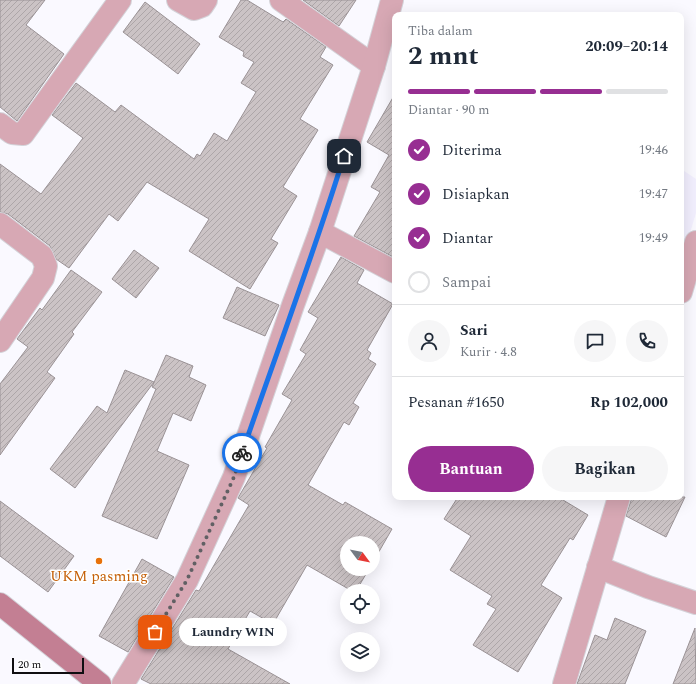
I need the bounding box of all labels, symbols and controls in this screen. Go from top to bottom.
text: Tiba dalam [408,21,473,41]
text: 20:09–20:14 [585,35,668,58]
text: 2 mnt [408,36,479,76]
text: Diantar · 90 m [408,100,489,120]
pin [327,139,361,173]
icon: check [408,139,430,161]
text: Diterima [442,139,502,162]
text: 19:46 [639,140,668,160]
icon: home [333,145,355,167]
icon: check [408,183,430,205]
text: Disiapkan [442,183,510,206]
text: 19:47 [639,184,668,204]
icon: check [408,227,430,249]
text: Diantar [442,227,493,250]
text: 19:49 [639,228,668,248]
text: Sampai [442,271,491,294]
text: Sari [460,319,488,342]
button: person [408,320,450,362]
button: chat [574,320,616,362]
button: phone [626,320,668,362]
text: Kurir · 4.8 [460,342,517,362]
text: Pesanan #1650 [408,391,504,414]
text: Rp 102,000 [590,391,668,414]
courier [222,433,262,473]
icon: bike [231,442,253,464]
button: Bantuan [408,446,534,492]
button: Bagikan [542,446,668,492]
north arrow [340,536,380,576]
map controls [340,536,380,672]
marker: UKM pasming [94,556,104,566]
place label: UKM pasming [50,565,148,588]
button: locate [340,584,380,624]
pin [138,615,172,649]
callout: Laundry WIN [179,618,287,646]
icon: bag [144,621,166,643]
text: Laundry WIN [191,622,275,642]
button: layers [340,632,380,672]
scale bar [12,656,84,675]
text: 20 m [18,656,41,673]

